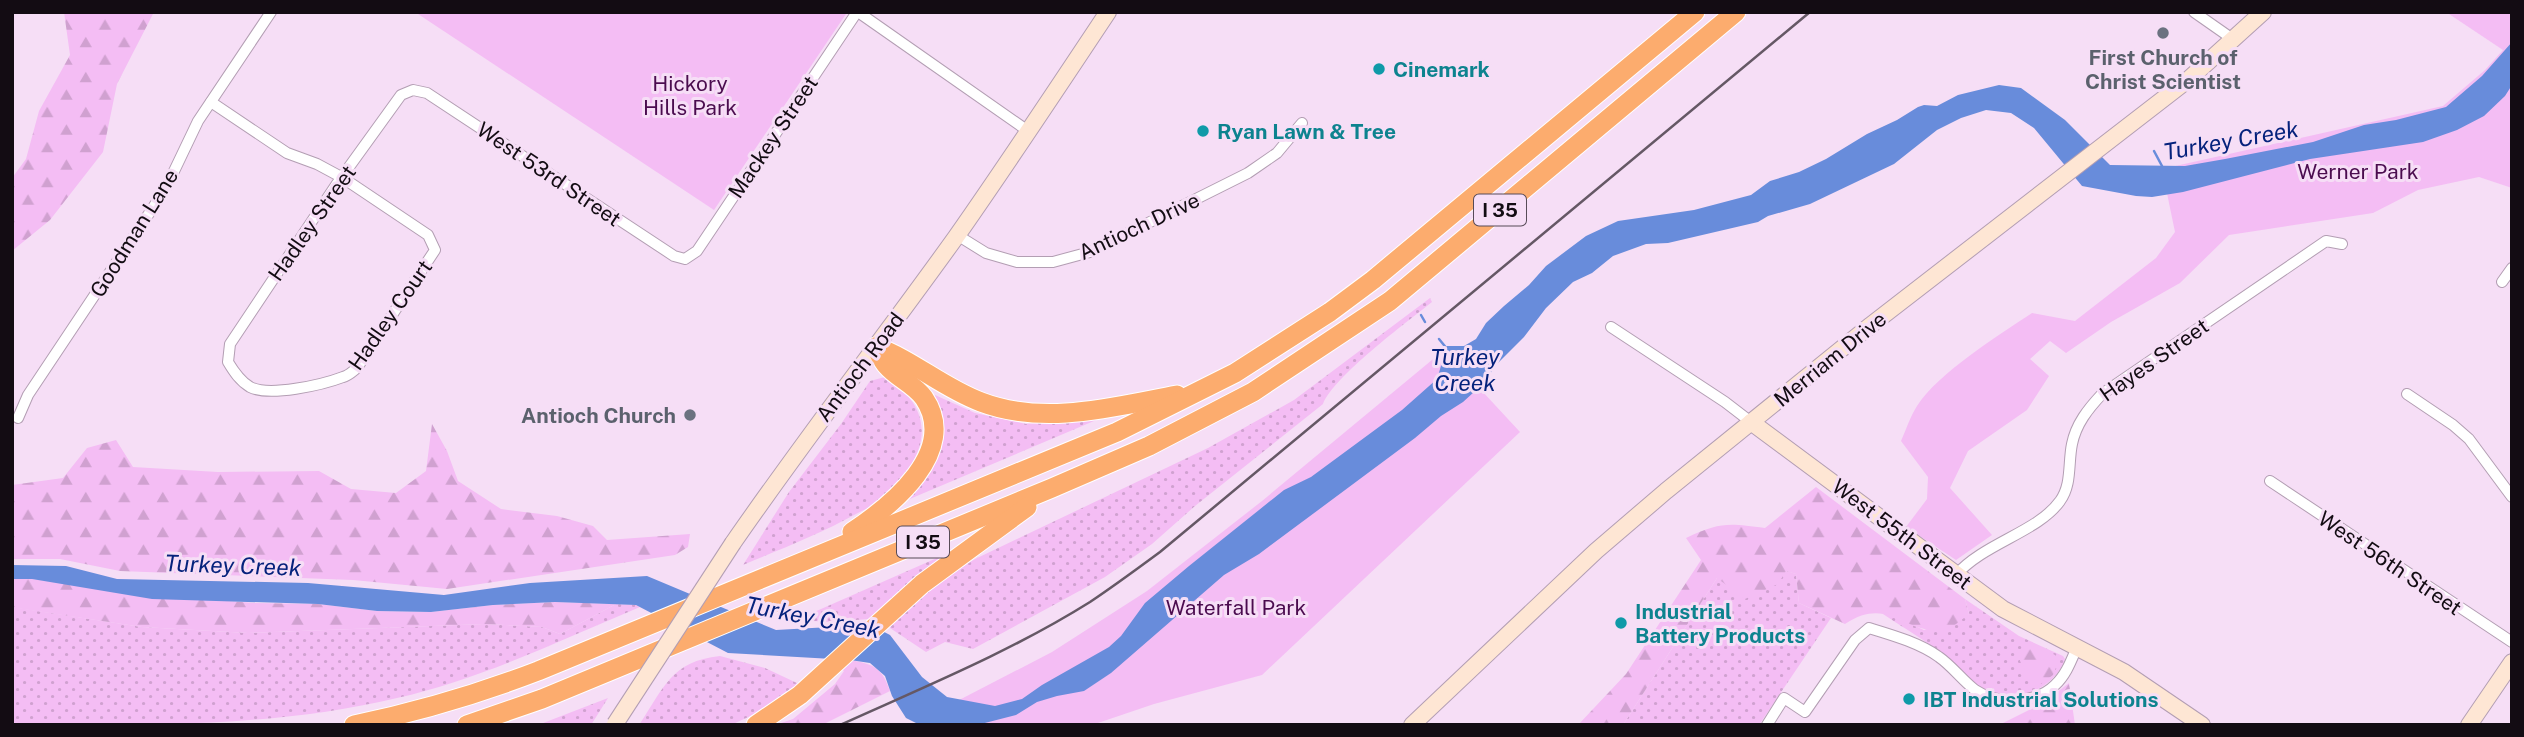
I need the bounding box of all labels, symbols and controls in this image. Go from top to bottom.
marker: First Church of Christ Scientist [2155,25,2171,41]
place label: First Church of Christ Scientist [2085,45,2241,94]
place label: Cinemark [1393,57,1490,82]
marker: Cinemark [1371,61,1387,77]
park label: Hickory Hills Park [643,71,737,120]
street label: Mackey Street [723,71,823,203]
water label: Turkey Creek [2162,115,2301,165]
street label: West 53rd Street [472,117,626,231]
place label: Ryan Lawn & Tree [1217,119,1396,144]
marker: Ryan Lawn & Tree [1195,123,1211,139]
park label: Werner Park [2297,159,2419,184]
street label: Hadley Street [263,160,361,286]
street label: Goodman Lane [85,164,183,302]
street label: Antioch Drive [1075,187,1203,265]
road number: I 35 [1474,194,1526,226]
street label: Hadley Court [343,255,437,375]
street label: Merriam Drive [1769,306,1891,412]
street label: Antioch Road [811,308,909,426]
street label: Hayes Street [2095,313,2213,407]
water label: Turkey Creek [1430,343,1501,396]
place label: Antioch Church [521,403,676,428]
marker: Antioch Church [682,407,698,423]
street label: West 55th Street [1827,473,1977,595]
street label: West 56th Street [2313,506,2467,620]
road number: I 35 [897,526,949,558]
water label: Turkey Creek [164,549,302,581]
water label: Turkey Creek [744,591,883,643]
park label: Waterfall Park [1166,595,1307,620]
place label: Industrial Battery Products [1635,599,1805,648]
marker: Industrial Battery Products [1613,615,1629,631]
place label: IBT Industrial Solutions [1923,687,2159,712]
marker: IBT Industrial Solutions [1901,691,1917,707]

